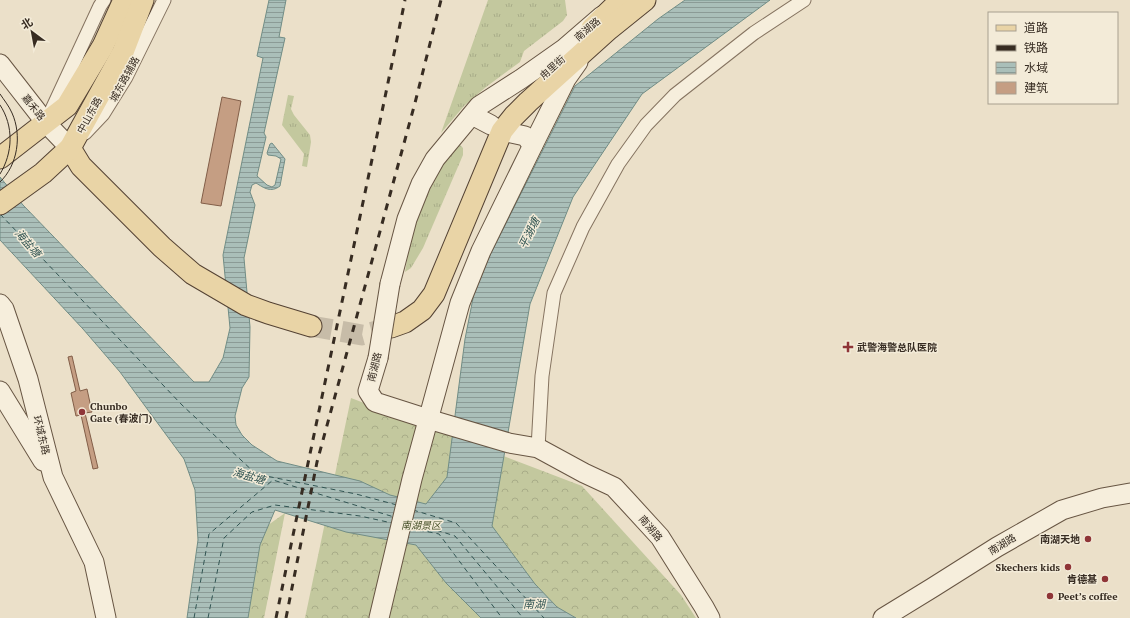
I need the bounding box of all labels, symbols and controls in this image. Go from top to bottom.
north arrow [12,12,52,52]
legend [988,12,1118,104]
text: 北 [18,15,35,32]
street label: 南湖路 [572,15,603,44]
text: 道路 [1024,20,1048,35]
text: 铁路 [1024,40,1048,55]
street label: 甪里街 [537,53,568,82]
street label: 城东路辅路 [107,54,142,104]
text: 水域 [1024,60,1048,75]
text: 建筑 [1024,80,1048,95]
street label: 嘉禾路 [19,91,48,123]
street label: 中山东路 [74,95,105,136]
water label: 平湖塘 [515,213,543,251]
water label: 海盐塘 [12,226,45,262]
marker: 武警海警总队医院 [842,341,854,353]
place label: 武警海警总队医院 [857,341,937,354]
street label: 南湖路 [365,351,384,383]
place label: Chunbo Gate (春波门) [90,400,152,425]
marker: Chunbo Gate (春波门) [77,407,87,417]
street label: 环城东路 [30,414,53,456]
water label: 海盐塘 [231,465,269,488]
street label: 南湖路 [636,513,665,544]
park label: 南湖景区 [401,519,443,532]
street label: 南湖路 [986,531,1018,558]
place label: 南湖天地 [1040,533,1080,546]
marker: 南湖天地 [1083,534,1093,544]
place label: Skechers kids [996,561,1060,574]
marker: Skechers kids [1063,562,1073,572]
place label: 肯德基 [1067,573,1097,586]
marker: 肯德基 [1100,574,1110,584]
place label: Peet’s coffee [1058,590,1118,603]
marker: Peet’s coffee [1045,591,1055,601]
water label: 南湖 [523,597,547,611]

